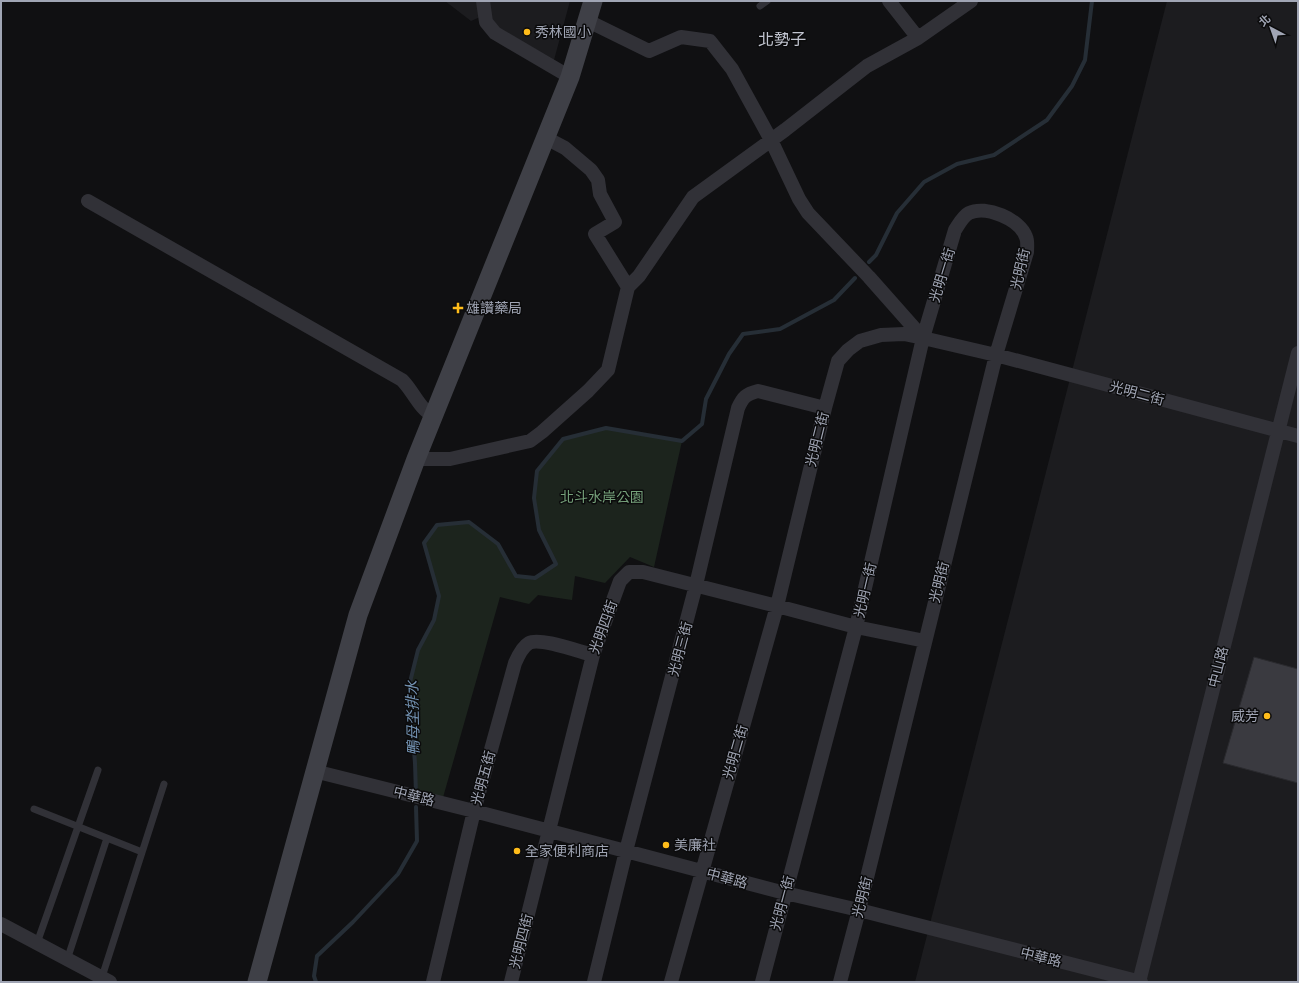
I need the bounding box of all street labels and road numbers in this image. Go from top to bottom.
street label: 光明一街 [924,245,960,305]
street label: 光明街 [1006,246,1034,292]
street label: 光明二街 [1107,376,1167,410]
street label: 光明二街 [801,409,833,469]
street label: 光明街 [924,559,954,605]
street label: 光明一街 [849,560,881,620]
street label: 光明四街 [584,597,622,657]
street label: 光明三街 [663,619,697,679]
street label: 中山路 [1203,644,1233,690]
street label: 光明二街 [718,722,752,782]
street label: 光明五街 [466,748,500,808]
street label: 中華路 [391,781,437,811]
street label: 中華路 [704,863,750,893]
street label: 光明一街 [765,873,799,933]
street label: 光明街 [847,874,877,920]
street label: 光明四街 [505,911,537,971]
street label: 中華路 [1018,942,1064,972]

